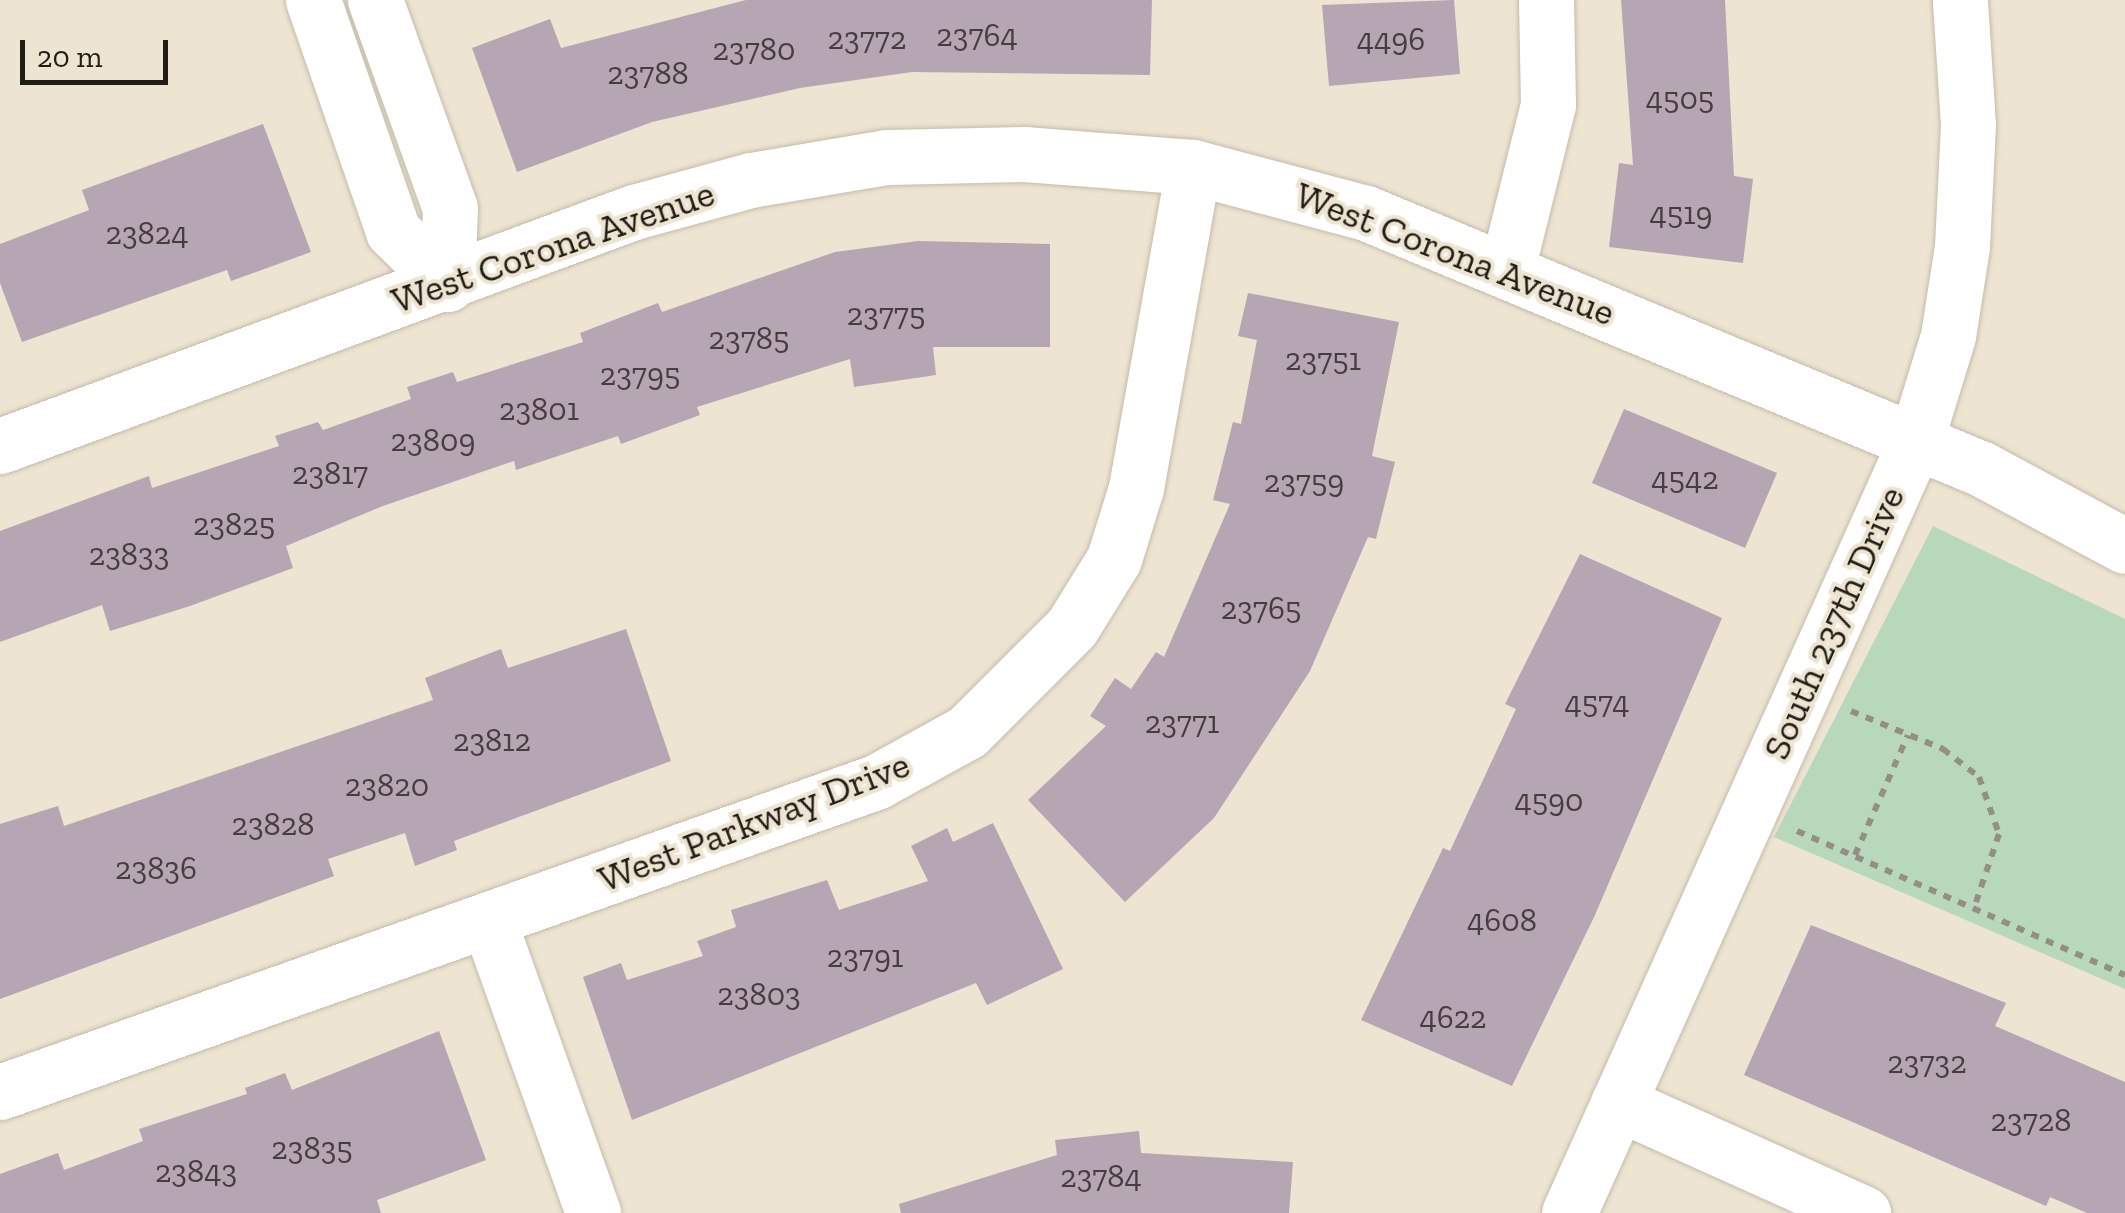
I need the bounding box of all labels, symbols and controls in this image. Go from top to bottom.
house number: 23764 [936,16,1018,54]
house number: 23772 [828,19,906,57]
scale bar [25,20,172,82]
house number: 4496 [1357,20,1425,58]
house number: 23780 [713,30,795,68]
text: 20 m [37,39,102,75]
house number: 23788 [607,54,689,92]
house number: 4505 [1646,79,1714,117]
street label: West Corona Avenue [385,170,721,324]
street label: West Corona Avenue [1288,172,1622,336]
house number: 4519 [1650,194,1712,232]
house number: 23824 [105,214,189,252]
house number: 23775 [847,295,925,333]
house number: 23785 [709,319,789,357]
house number: 23751 [1285,340,1361,378]
house number: 23795 [600,355,680,393]
house number: 23801 [499,390,579,428]
house number: 23809 [391,421,475,459]
house number: 23817 [292,454,368,492]
house number: 4542 [1651,459,1719,497]
house number: 23759 [1264,462,1344,500]
street label: South 237th Drive [1753,479,1915,767]
house number: 23825 [193,505,275,543]
house number: 23833 [89,535,169,573]
house number: 23765 [1221,589,1301,627]
house number: 4574 [1564,683,1630,721]
house number: 23771 [1145,703,1219,741]
house number: 23812 [453,721,531,759]
street label: West Parkway Drive [592,741,916,903]
house number: 23820 [345,766,429,804]
house number: 4590 [1514,781,1584,819]
house number: 23828 [231,805,315,843]
house number: 23836 [115,849,197,887]
house number: 4608 [1467,901,1537,939]
house number: 23791 [827,937,903,975]
house number: 23803 [717,975,801,1013]
house number: 4622 [1419,998,1487,1036]
house number: 23732 [1887,1043,1967,1081]
house number: 23728 [1991,1101,2071,1139]
house number: 23835 [271,1129,353,1167]
house number: 23843 [155,1152,237,1190]
house number: 23784 [1060,1157,1142,1195]

